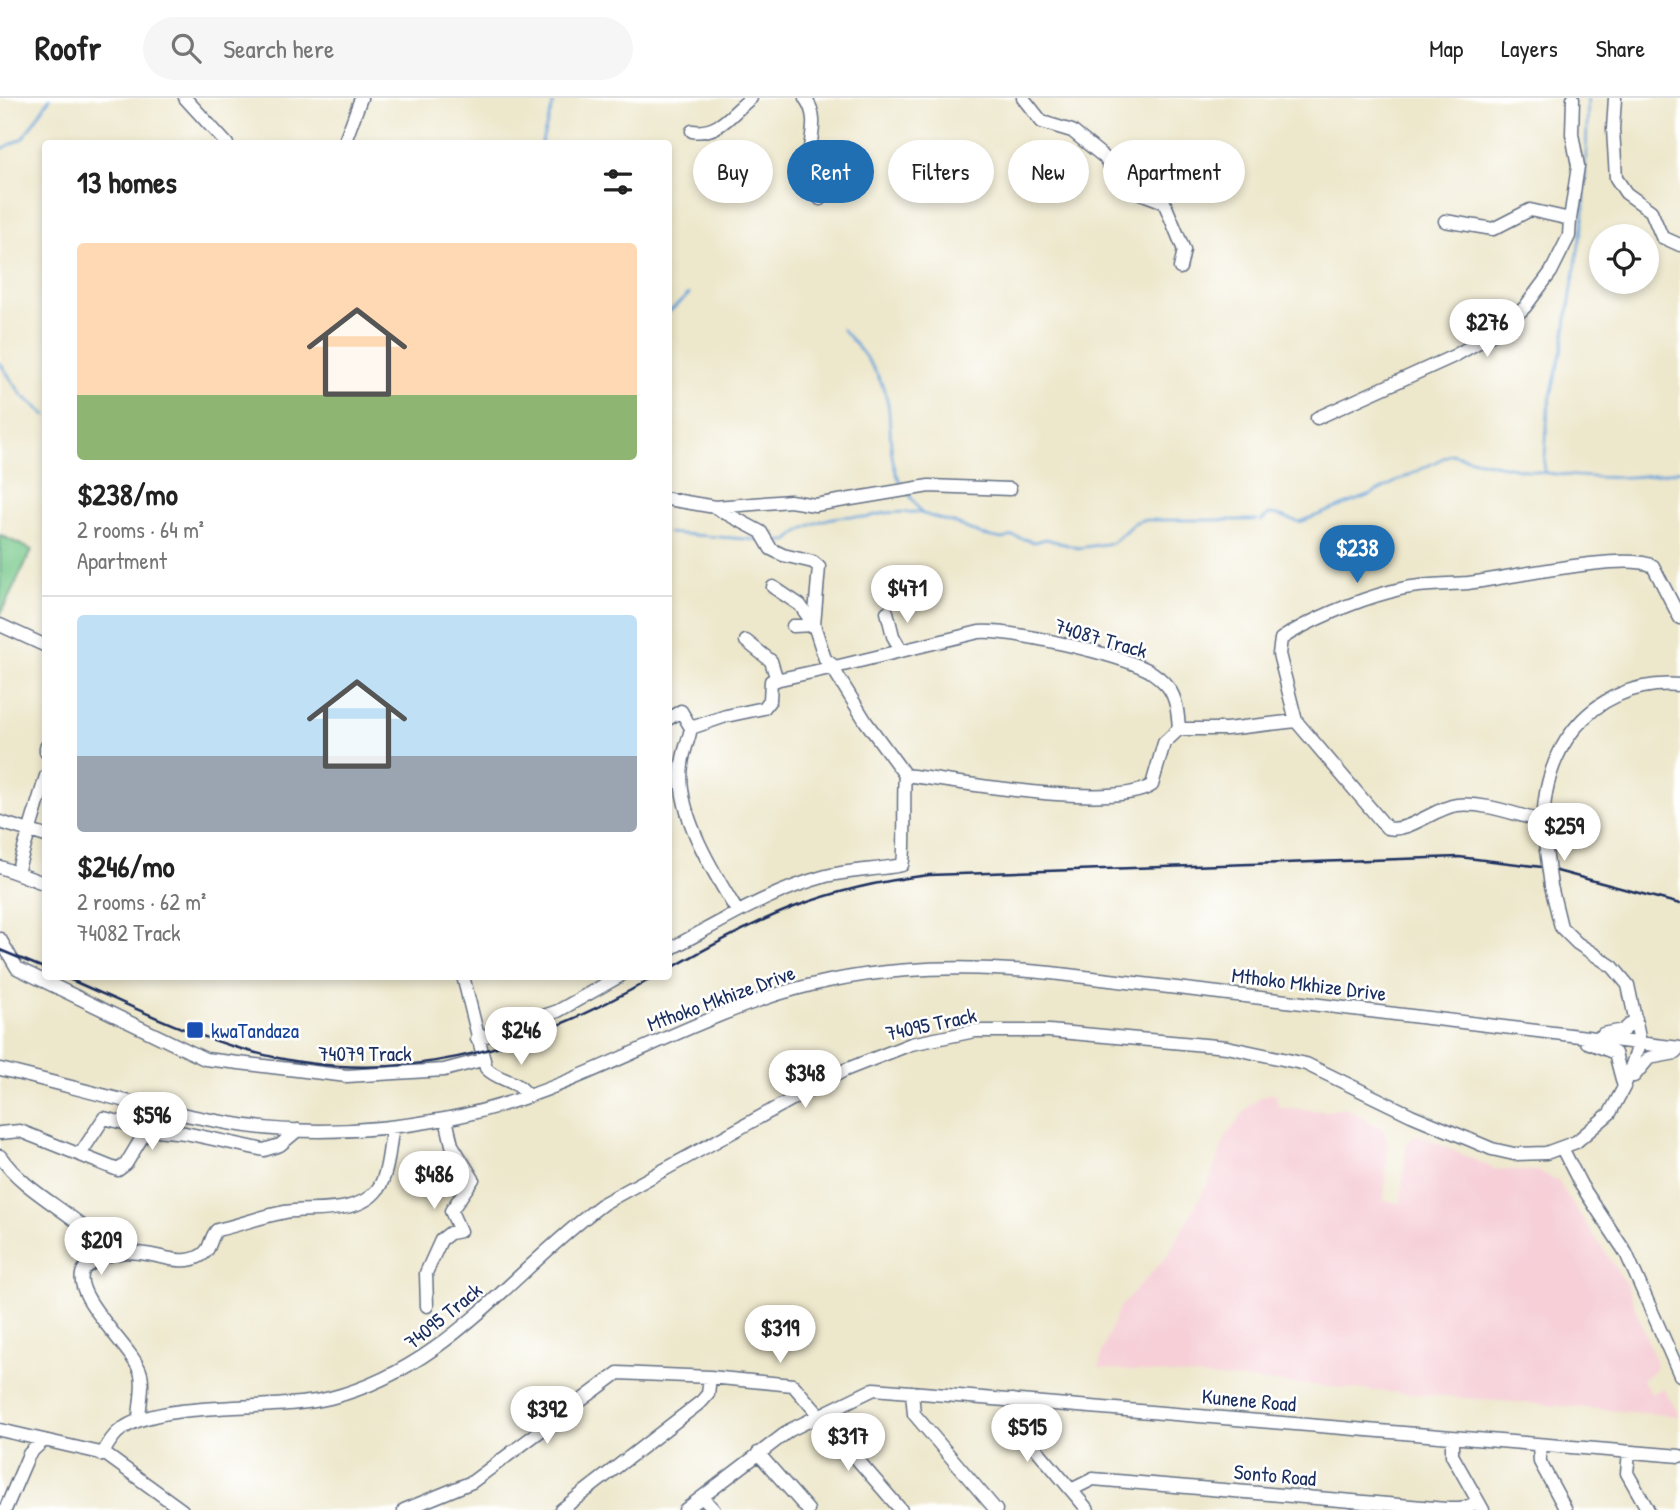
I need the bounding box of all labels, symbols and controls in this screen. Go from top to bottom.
search box [143,17,633,80]
text: Roofr [35,26,101,70]
icon: search [167,29,205,67]
text: Search here [223,31,334,66]
text: Map [1429,32,1463,64]
text: Layers [1501,32,1558,64]
text: Share [1596,32,1645,64]
chip: Buy [693,140,773,203]
chip: Rent [787,140,874,203]
chip: Filters [888,140,994,203]
chip: New [1008,140,1089,203]
chip: Apartment [1103,140,1245,203]
text: 13 homes [77,162,177,202]
icon: filters [599,163,637,201]
map controls [1589,224,1659,294]
button: locate [1589,224,1659,294]
icon: home [294,289,420,415]
pin: $276 [1446,300,1528,359]
text: $276 [1466,306,1509,337]
text: $238/mo [77,474,178,514]
text: 2 rooms · 64 m² [77,514,204,545]
pin: $238 [1316,526,1398,585]
text: $238 [1336,532,1378,563]
text: Apartment [77,545,167,576]
pin: $471 [866,566,948,625]
text: $471 [887,572,927,603]
street label: 74087 Track [1051,611,1151,665]
icon: home [294,661,420,787]
pin: $259 [1523,804,1605,863]
text: $259 [1544,810,1584,841]
text: $246/mo [77,846,175,886]
text: 2 rooms · 62 m² [77,886,206,917]
text: 74082 Track [77,917,180,948]
street label: Mthoko Mkhize Drive [643,958,799,1038]
street label: Mthoko Mkhize Drive [1230,960,1388,1008]
street label: 74095 Track [883,1000,979,1048]
pin: $246 [480,1007,562,1067]
text: $246 [501,1014,541,1045]
place label: kwaTandaza [211,1016,299,1045]
marker: kwaTandaza [185,1020,205,1040]
street label: 74079 Track [318,1039,412,1068]
pin: $348 [764,1051,846,1110]
text: $348 [785,1057,825,1088]
pin: $596 [111,1093,193,1152]
text: $596 [132,1099,172,1130]
pin: $486 [393,1152,475,1211]
text: $486 [414,1158,454,1189]
pin: $209 [60,1218,142,1277]
text: $209 [80,1224,122,1255]
street label: 74095 Track [398,1276,488,1356]
pin: $319 [739,1306,821,1365]
text: $319 [761,1312,799,1343]
street label: Kunene Road [1201,1381,1297,1419]
pin: $392 [506,1386,588,1446]
text: $392 [526,1393,568,1424]
pin: $515 [986,1404,1068,1464]
text: $515 [1007,1411,1047,1442]
pin: $317 [807,1414,889,1473]
text: $317 [827,1420,869,1451]
street label: Sonto Road [1233,1457,1317,1493]

